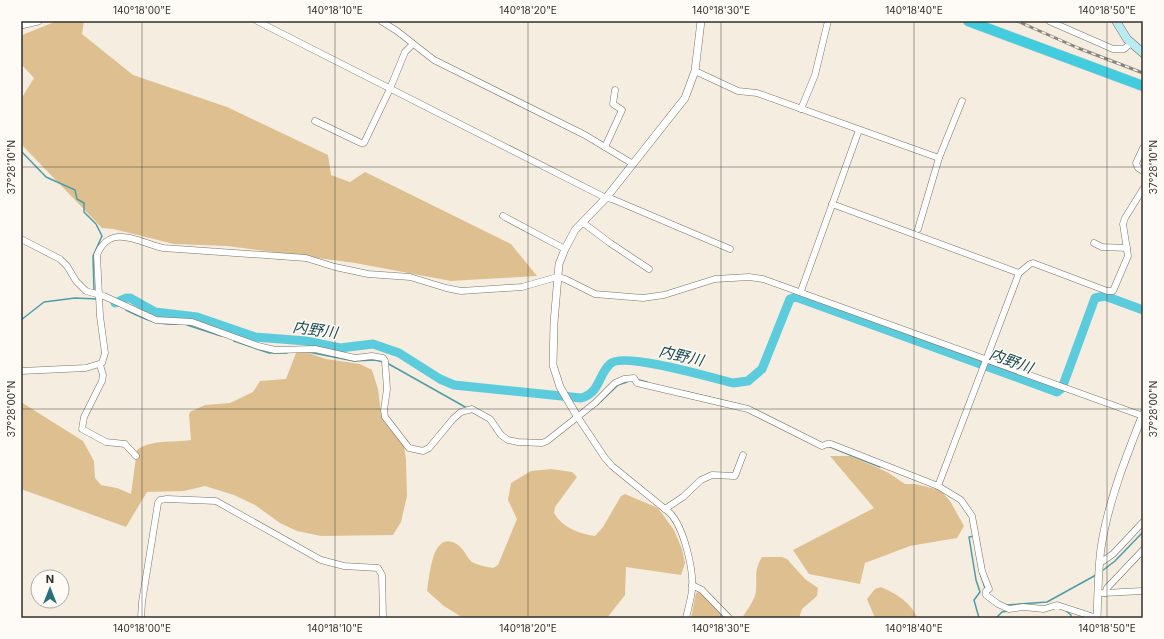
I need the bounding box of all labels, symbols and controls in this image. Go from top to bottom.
text: 140°18'00"E [113,4,171,16]
text: 140°18'10"E [307,4,363,16]
text: 140°18'20"E [499,4,557,16]
text: 140°18'30"E [692,4,750,16]
text: 140°18'40"E [885,4,943,16]
text: 140°18'50"E [1078,4,1136,16]
text: 37°28'10"N [5,140,17,194]
text: 37°28'10"N [1147,140,1159,194]
water label: 内野川 [291,317,341,342]
water label: 内野川 [657,341,707,370]
water label: 内野川 [987,344,1037,378]
text: 37°28'00"N [5,381,17,437]
text: 37°28'00"N [1147,381,1159,437]
north arrow [30,569,70,609]
text: N [46,572,54,586]
text: 140°18'00"E [113,622,171,634]
text: 140°18'10"E [307,622,363,634]
text: 140°18'20"E [499,622,557,634]
text: 140°18'30"E [692,622,750,634]
text: 140°18'40"E [885,622,943,634]
text: 140°18'50"E [1078,622,1136,634]

